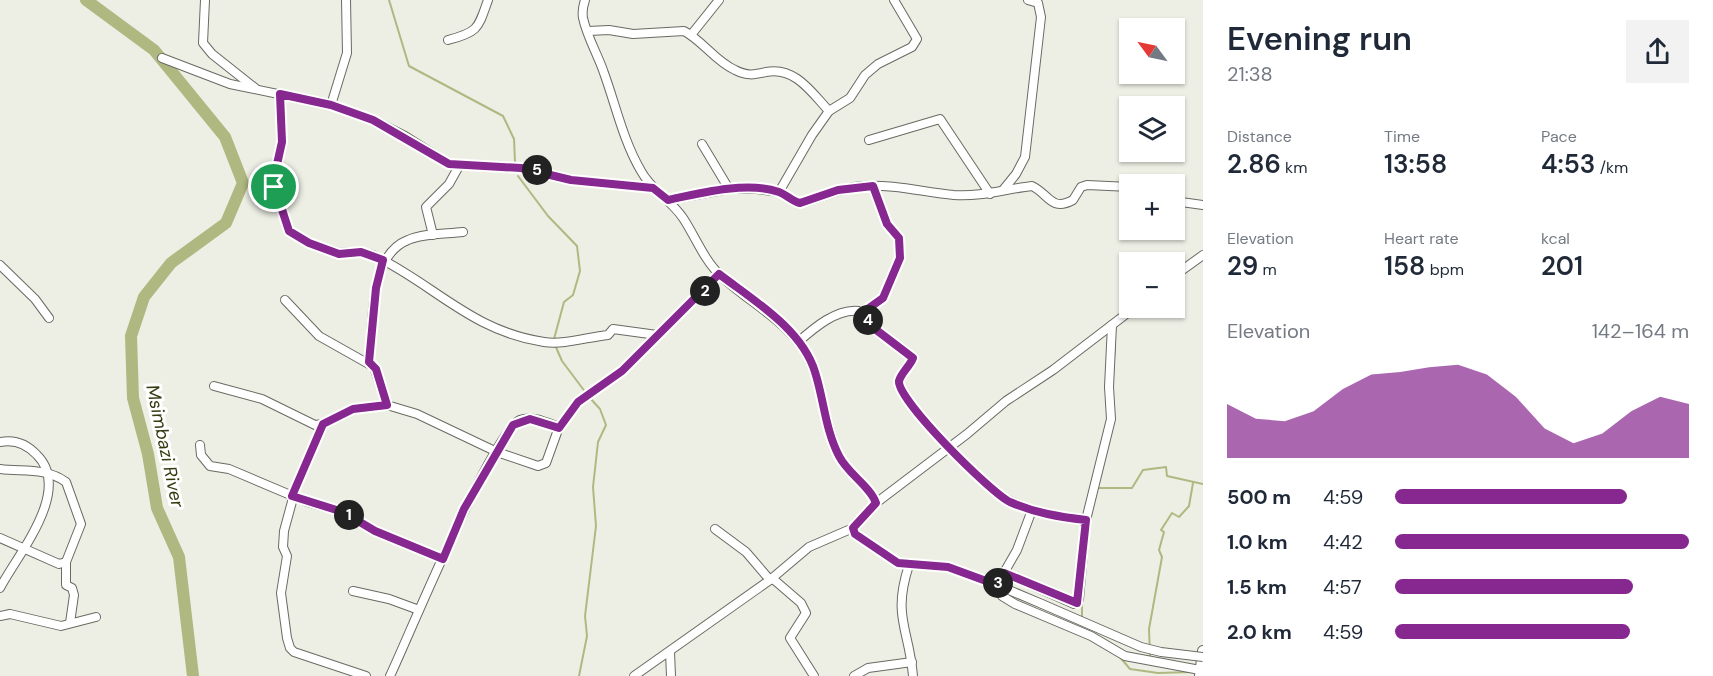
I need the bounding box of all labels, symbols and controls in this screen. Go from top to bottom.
text: Evening run [1227,17,1412,60]
north arrow [1119,18,1185,84]
map controls [1119,18,1185,318]
button: share [1626,20,1689,83]
text: 21:38 [1227,61,1273,87]
button: layers [1119,96,1185,162]
text: Distance [1227,126,1292,147]
text: Time [1384,126,1420,147]
text: Pace [1541,126,1577,147]
text: 2.86 [1227,147,1281,181]
text: 13:58 [1384,147,1447,181]
text: 4:53 [1541,147,1595,181]
pin: 5 [522,155,552,185]
text: km [1281,157,1307,178]
text: /km [1595,157,1628,178]
text: 5 [532,159,542,180]
pin [248,161,299,212]
icon: arrive [257,170,290,203]
button: + [1119,174,1185,240]
text: Elevation [1227,228,1294,249]
text: Heart rate [1384,228,1459,249]
text: kcal [1541,228,1570,249]
text: 29 [1227,249,1258,283]
text: 158 [1384,249,1425,283]
text: 201 [1541,249,1583,283]
button: − [1119,252,1185,318]
text: m [1258,259,1277,280]
text: bpm [1425,259,1464,280]
pin: 2 [690,276,720,306]
text: 2 [700,280,710,301]
pin: 4 [853,305,883,335]
text: 4 [863,309,873,330]
text: Elevation [1227,318,1310,344]
text: 142–164 m [1592,318,1689,344]
water label: Msimbazi River [140,382,190,511]
text: 500 m [1227,484,1291,510]
text: 4:59 [1323,484,1363,510]
pin: 1 [334,500,364,530]
text: 1 [346,504,352,525]
text: 1.0 km [1227,529,1288,555]
text: 4:42 [1323,529,1363,555]
pin: 3 [983,568,1013,598]
text: 3 [993,572,1003,593]
text: 1.5 km [1227,574,1287,600]
text: 4:57 [1323,574,1362,600]
text: 2.0 km [1227,619,1292,645]
text: 4:59 [1323,619,1363,645]

